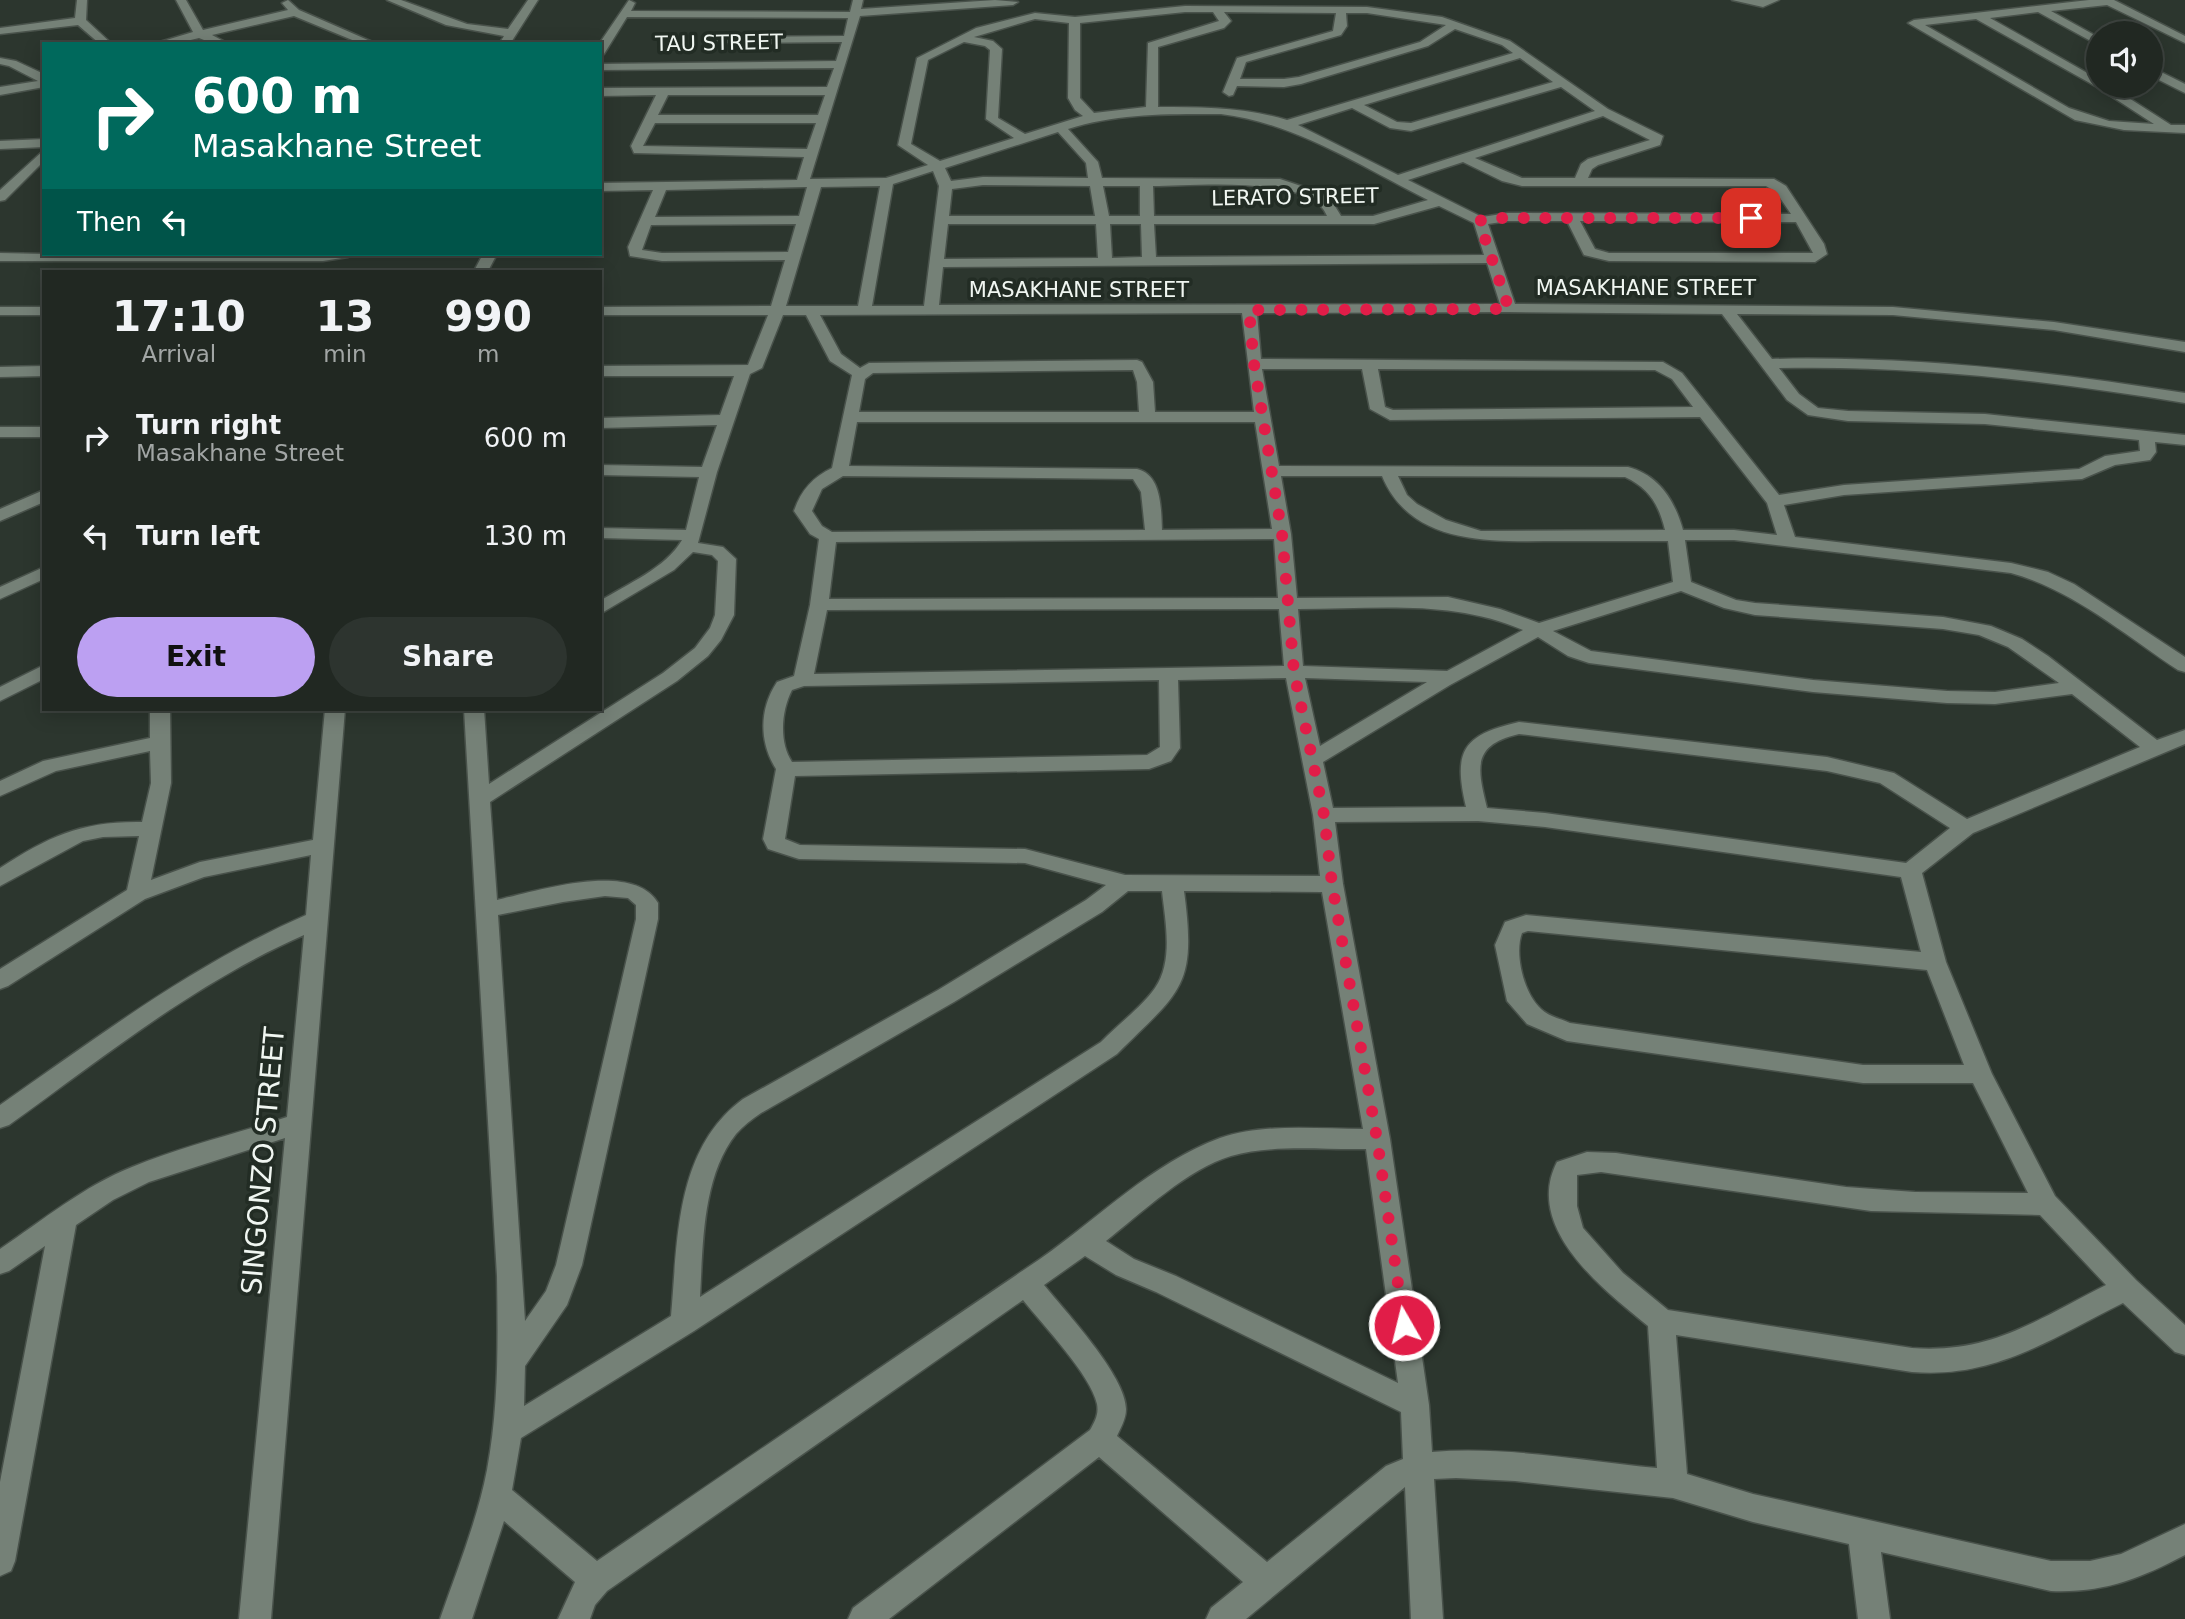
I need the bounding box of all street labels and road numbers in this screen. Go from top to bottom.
street label: TAU STREET [654,30,783,56]
street label: LERATO STREET [1211,184,1379,210]
street label: MASAKHANE STREET [1536,276,1756,300]
street label: MASAKHANE STREET [969,278,1189,302]
street label: SINGONZO STREET [235,1025,291,1296]

